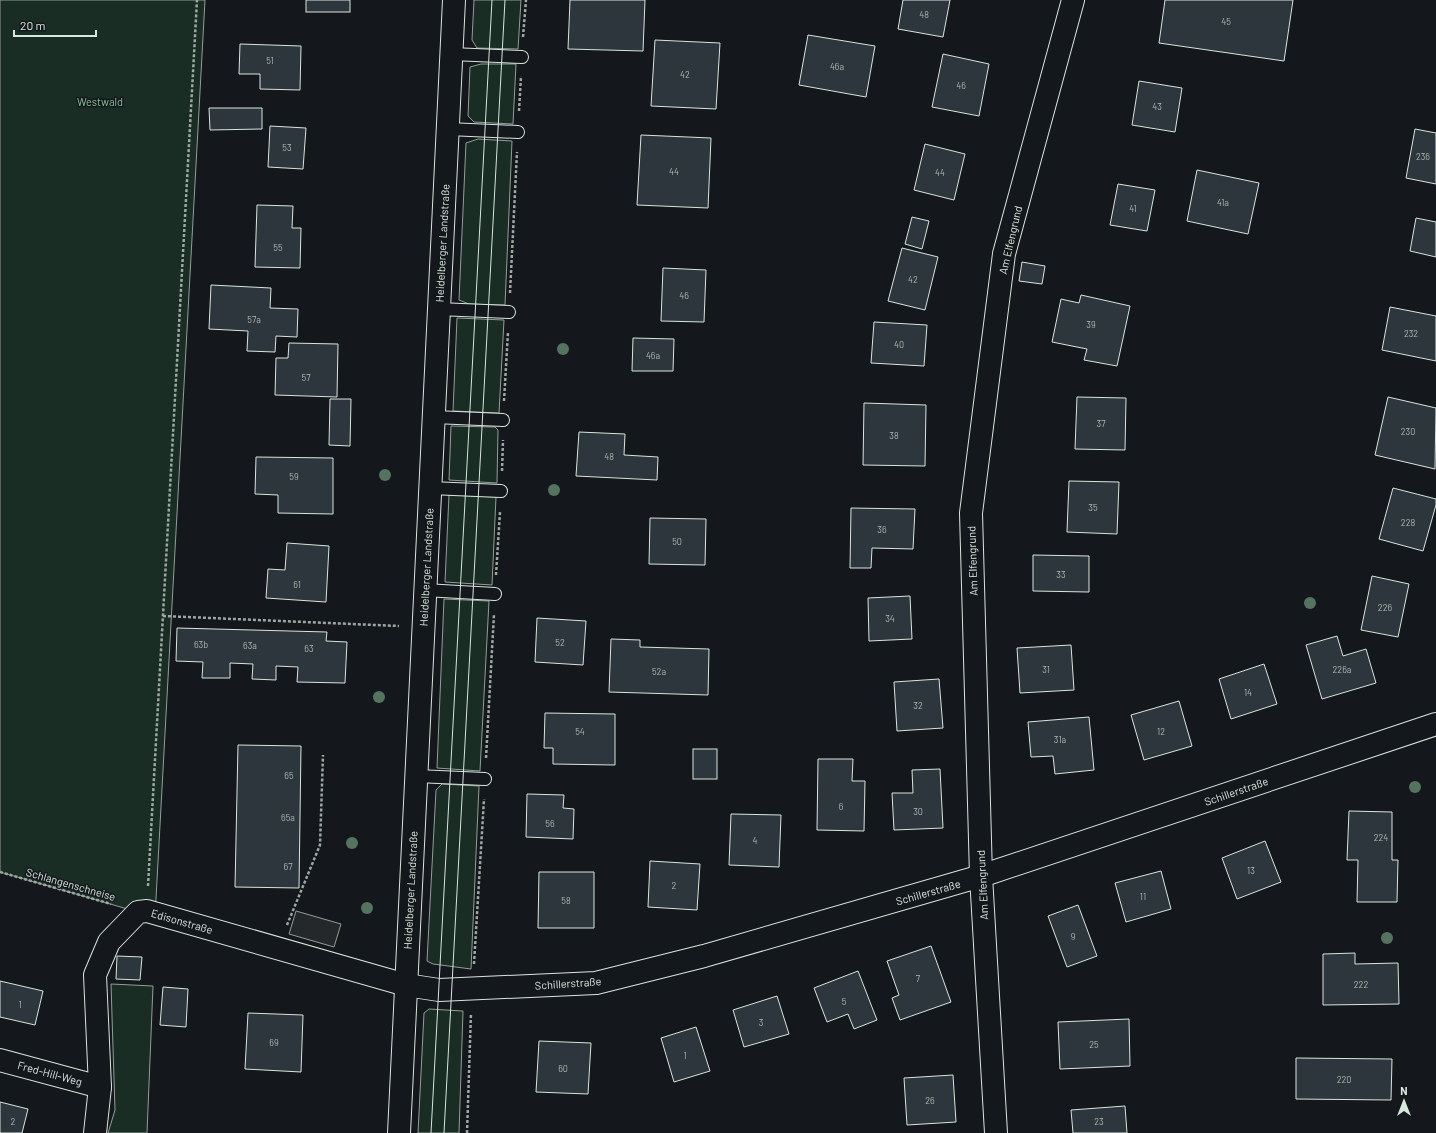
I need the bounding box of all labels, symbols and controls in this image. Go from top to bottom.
house number: 48 [919,9,929,20]
scale bar [14,12,96,38]
house number: 45 [1221,16,1231,27]
text: 20 m [20,18,46,32]
house number: 51 [266,55,274,66]
house number: 46a [830,61,844,72]
house number: 42 [680,69,690,80]
house number: 46 [956,80,966,91]
park label: Westwald [77,95,123,108]
house number: 43 [1152,101,1162,112]
house number: 53 [282,142,292,153]
house number: 236 [1416,151,1430,162]
house number: 44 [669,166,679,177]
house number: 44 [935,167,945,178]
street label: Heidelberger Landstraße [432,183,452,303]
house number: 41a [1217,197,1229,208]
house number: 41 [1129,203,1137,214]
street label: Am Elfengrund [996,204,1024,276]
house number: 55 [273,242,283,253]
house number: 42 [908,274,918,285]
house number: 46 [679,290,689,301]
house number: 57a [247,314,261,325]
house number: 39 [1086,319,1096,330]
house number: 232 [1404,328,1418,339]
house number: 40 [894,339,904,350]
house number: 46a [646,350,660,361]
house number: 57 [302,372,311,383]
house number: 37 [1097,418,1106,429]
house number: 230 [1401,426,1415,437]
house number: 38 [889,430,899,441]
house number: 48 [604,451,614,462]
house number: 59 [289,471,299,482]
house number: 35 [1088,502,1098,513]
street label: Heidelberger Landstraße [416,507,436,627]
house number: 228 [1401,517,1415,528]
house number: 36 [877,524,887,535]
street label: Am Elfengrund [964,526,980,596]
house number: 50 [672,536,682,547]
house number: 33 [1056,569,1066,580]
house number: 61 [293,579,301,590]
house number: 226 [1378,602,1392,613]
house number: 34 [885,613,895,624]
house number: 52 [555,637,565,648]
house number: 63b [194,639,208,650]
house number: 63a [243,640,257,651]
house number: 63 [304,643,314,654]
house number: 31 [1042,664,1050,675]
house number: 226a [1333,664,1351,675]
house number: 52a [652,666,666,677]
house number: 14 [1244,687,1252,698]
house number: 32 [913,700,923,711]
house number: 54 [575,726,585,737]
house number: 12 [1157,726,1165,737]
house number: 31a [1054,734,1066,745]
house number: 65 [284,770,294,781]
street label: Schillerstraße [1202,774,1270,808]
house number: 6 [839,801,844,812]
house number: 30 [913,806,923,817]
house number: 65a [281,812,295,823]
house number: 56 [545,818,555,829]
street label: Heidelberger Landstraße [400,830,420,950]
house number: 224 [1374,832,1388,843]
house number: 4 [753,835,758,846]
street label: Am Elfengrund [974,850,990,920]
house number: 67 [284,861,293,872]
street label: Schlangenschneise [25,865,117,903]
house number: 13 [1247,865,1255,876]
street label: Schillerstraße [894,877,962,907]
house number: 2 [672,880,677,891]
house number: 11 [1140,891,1146,902]
house number: 58 [561,895,571,906]
street label: Edisonstraße [150,906,214,936]
house number: 9 [1071,931,1076,942]
house number: 7 [916,973,921,984]
street label: Schillerstraße [534,974,602,992]
house number: 222 [1354,979,1368,990]
house number: 5 [842,996,847,1007]
house number: 1 [18,999,22,1010]
house number: 3 [759,1017,764,1028]
house number: 69 [269,1037,279,1048]
house number: 25 [1089,1039,1099,1050]
house number: 1 [683,1050,687,1061]
street label: Fred-Hill-Weg [16,1058,84,1088]
house number: 60 [558,1063,568,1074]
house number: 220 [1337,1074,1351,1085]
north arrow [1384,1081,1424,1121]
text: N [1400,1084,1408,1097]
house number: 26 [925,1095,935,1106]
house number: 2 [11,1116,16,1127]
house number: 23 [1094,1116,1104,1127]

